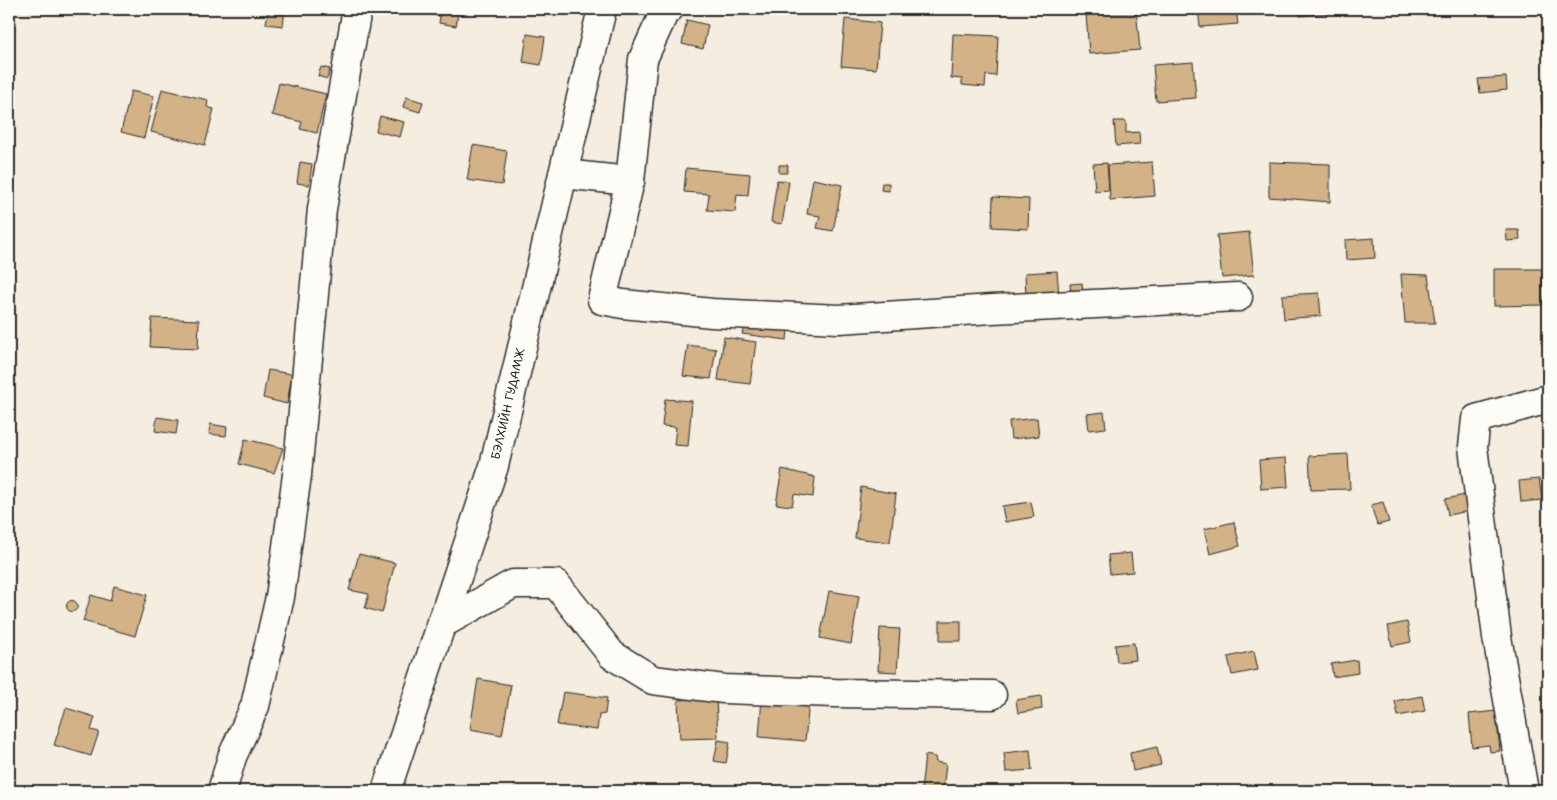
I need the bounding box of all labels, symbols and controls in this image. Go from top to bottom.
street label: БЭЛХИЙН ГУДАМЖ [487,346,529,461]

